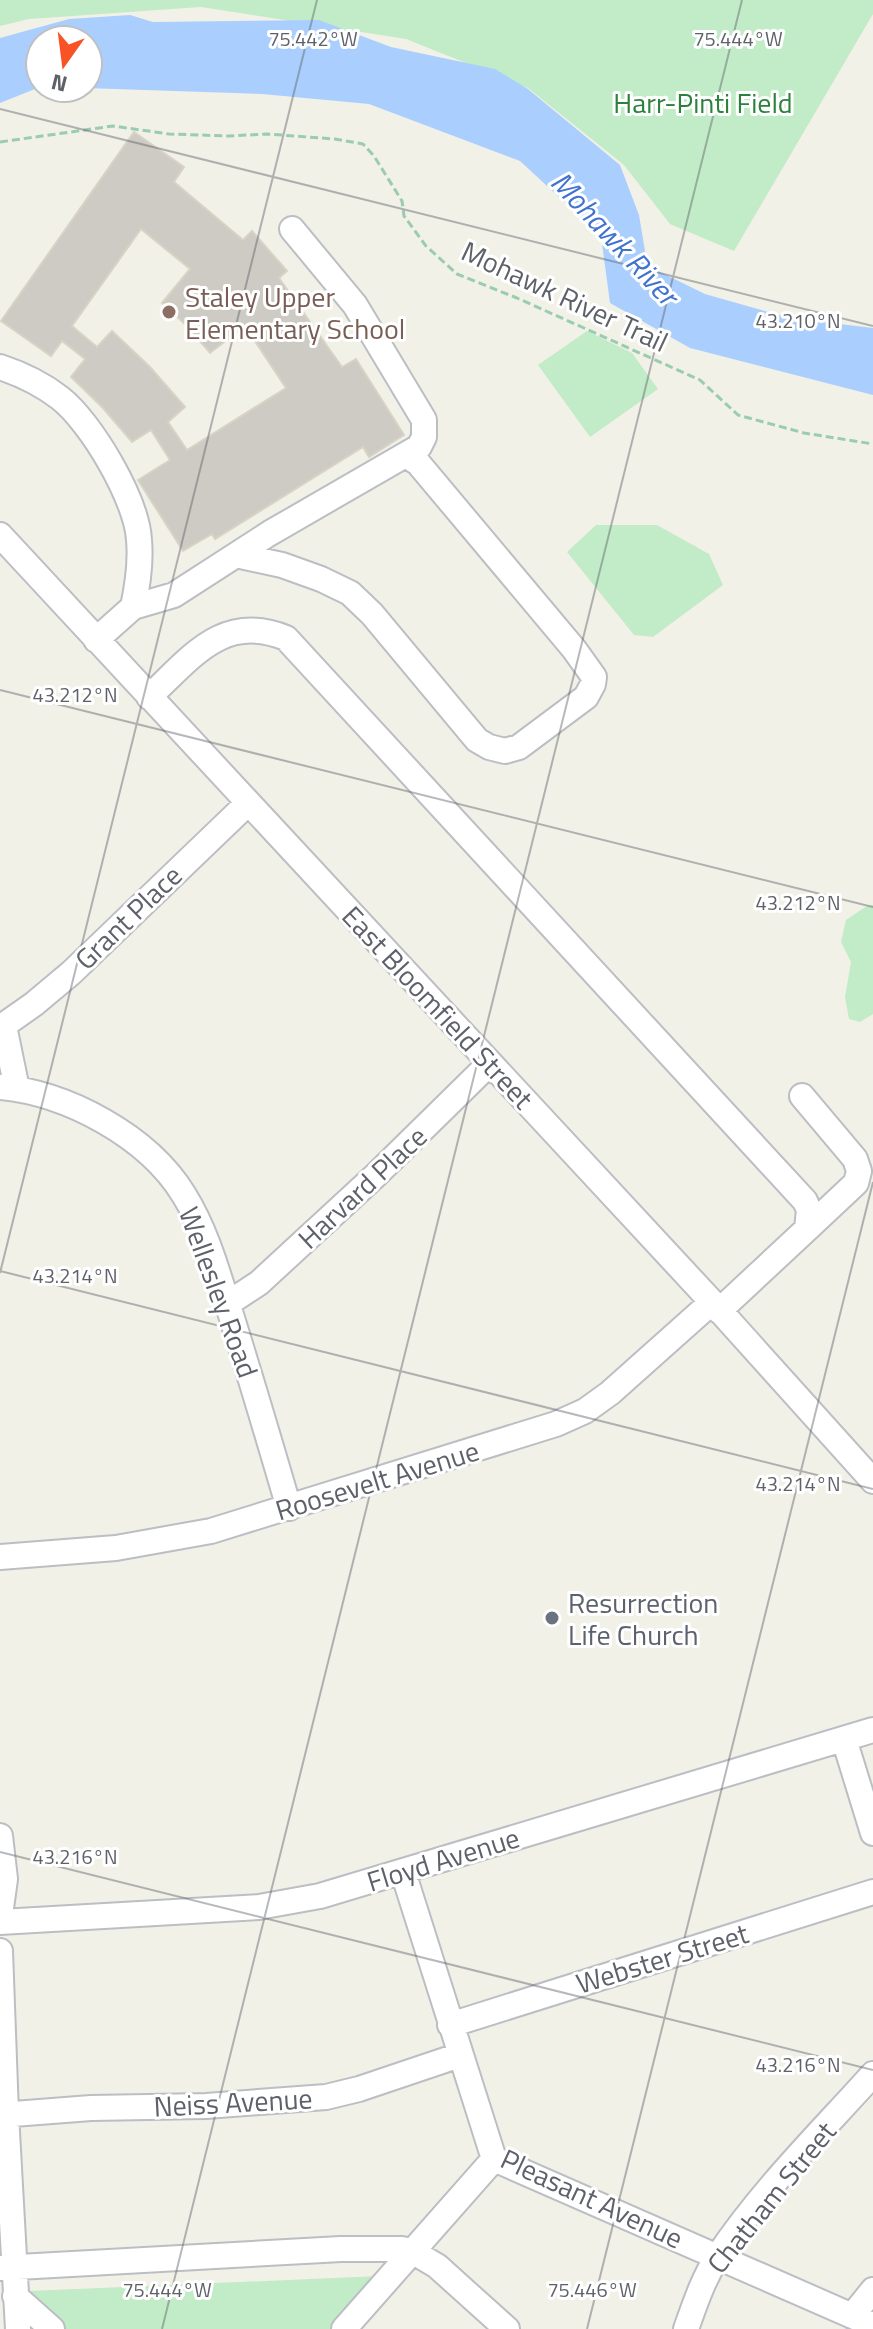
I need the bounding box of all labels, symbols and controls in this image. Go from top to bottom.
text: 75.442°W [268,23,358,54]
text: 75.444°W [693,23,783,54]
north arrow [24,24,104,104]
text: N [48,65,71,102]
park label: Harr-Pinti Field [613,81,793,124]
water label: Mohawk River [540,160,692,318]
street label: Mohawk River Trail [455,229,675,363]
place label: Staley Upper Elementary School [185,275,405,350]
marker: Staley Upper Elementary School [160,303,178,321]
text: 43.210°N [755,305,841,336]
text: 43.212°N [32,679,118,710]
street label: Grant Place [64,855,192,979]
text: 43.212°N [755,887,841,918]
street label: East Bloomfield Street [332,896,544,1118]
street label: Harvard Place [288,1116,436,1258]
street label: Wellesley Road [168,1200,270,1384]
text: 43.214°N [32,1260,118,1291]
street label: Roosevelt Avenue [270,1429,484,1531]
text: 43.214°N [755,1468,841,1499]
place label: Resurrection Life Church [568,1581,718,1656]
marker: Resurrection Life Church [543,1609,561,1627]
street label: Floyd Avenue [361,1815,525,1903]
text: 43.216°N [32,1841,118,1872]
street label: Webster Street [571,1911,754,2005]
text: 43.216°N [755,2049,841,2080]
street label: Neiss Avenue [153,2076,313,2128]
street label: Chatham Street [696,2111,846,2282]
street label: Pleasant Avenue [494,2137,690,2259]
text: 75.444°W [122,2274,212,2305]
text: 75.446°W [547,2274,637,2305]

